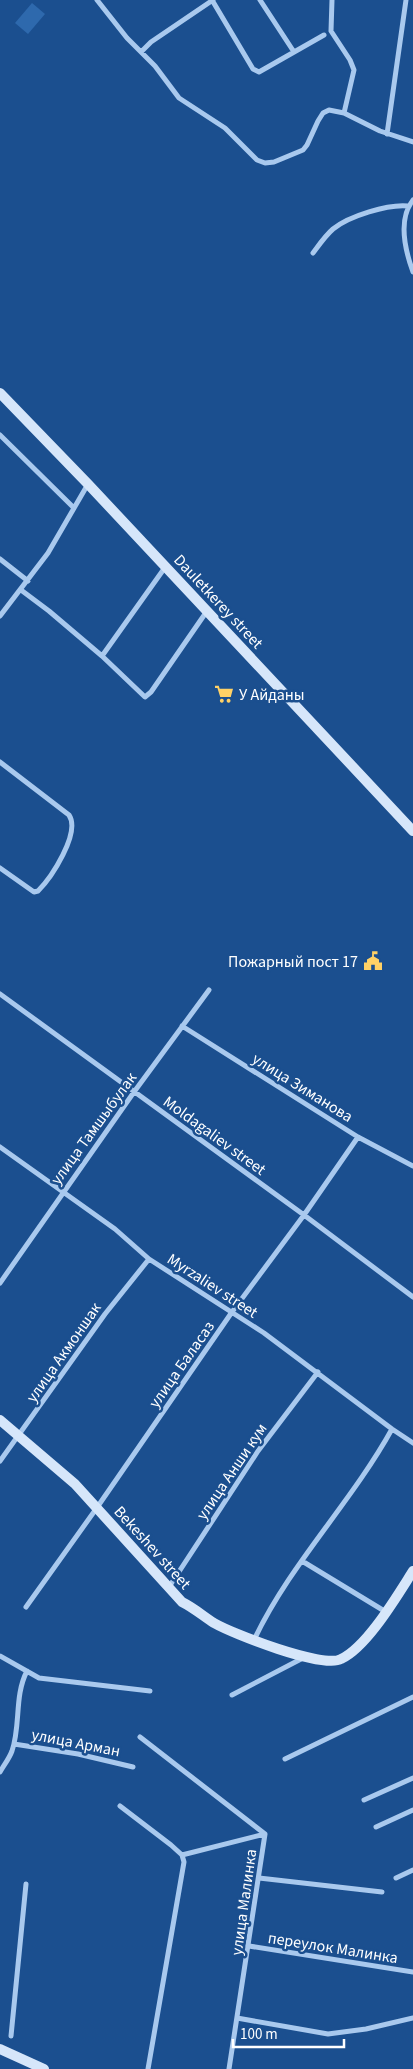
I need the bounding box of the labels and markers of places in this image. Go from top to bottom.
supermarket icon: У Айданы [213,683,235,705]
place label: У Айданы [239,684,305,706]
public building icon: Пожарный пост 17 [362,950,384,972]
place label: Пожарный пост 17 [228,951,358,973]

